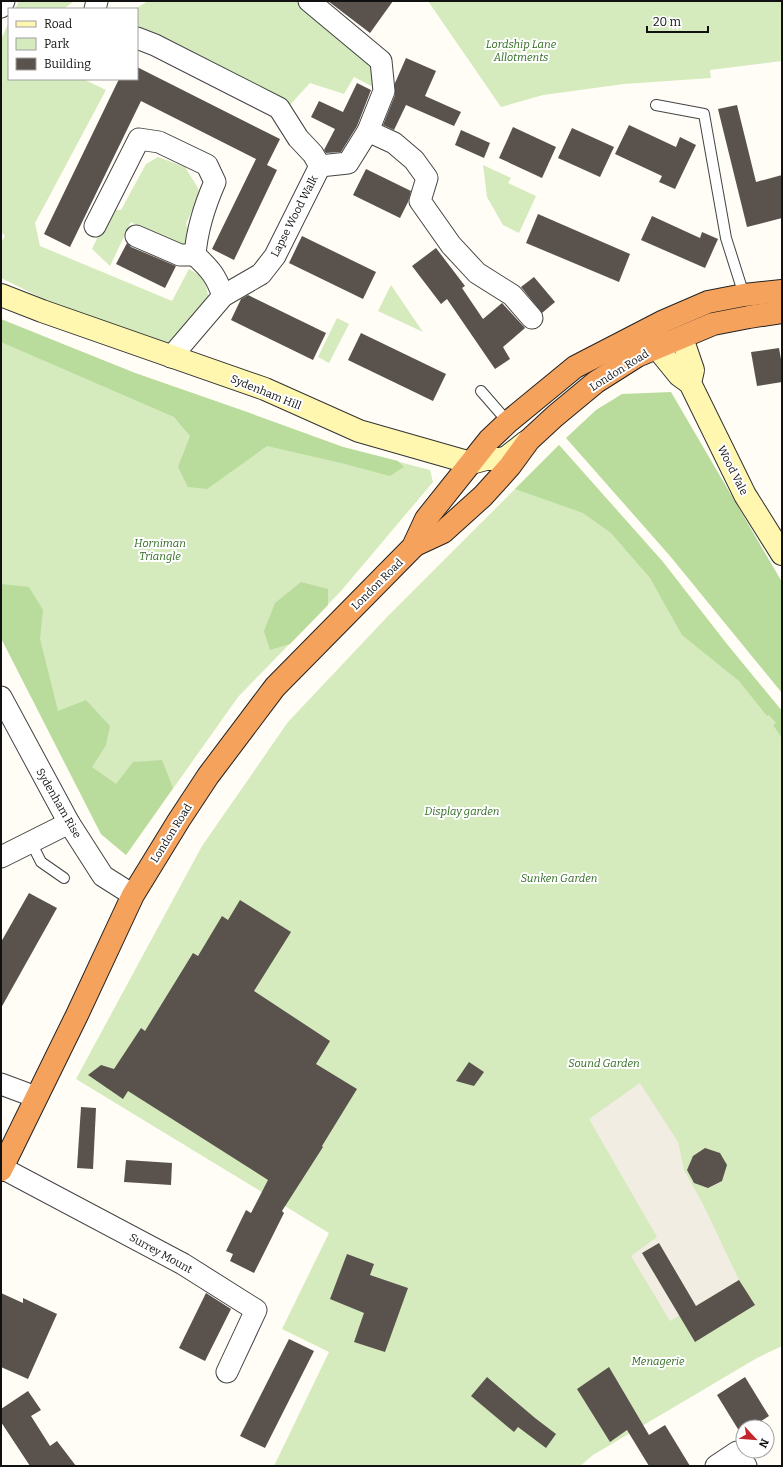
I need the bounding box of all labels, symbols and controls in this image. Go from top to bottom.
legend [8,8,138,80]
scale bar [647,8,708,34]
text: 20 m [653,15,682,29]
text: Road [44,17,72,31]
text: Park [44,37,70,51]
park label: Lordship Lane Allotments [486,38,557,64]
text: Building [44,57,91,71]
street label: Lapse Wood Walk [268,173,321,259]
street label: London Road [587,347,652,394]
street label: Sydenham Hill [228,372,303,413]
street label: Wood Vale [715,443,751,497]
park label: Horniman Triangle [134,537,186,563]
street label: London Road [349,556,406,613]
street label: Sydenham Rise [33,766,84,840]
street label: London Road [148,801,195,865]
park label: Display garden [424,805,500,818]
park label: Sunken Garden [521,872,598,885]
park label: Sound Garden [568,1057,640,1070]
street label: Surrey Mount [127,1231,195,1276]
park label: Menagerie [632,1355,685,1368]
north arrow [735,1419,775,1459]
text: N [756,1436,771,1450]

